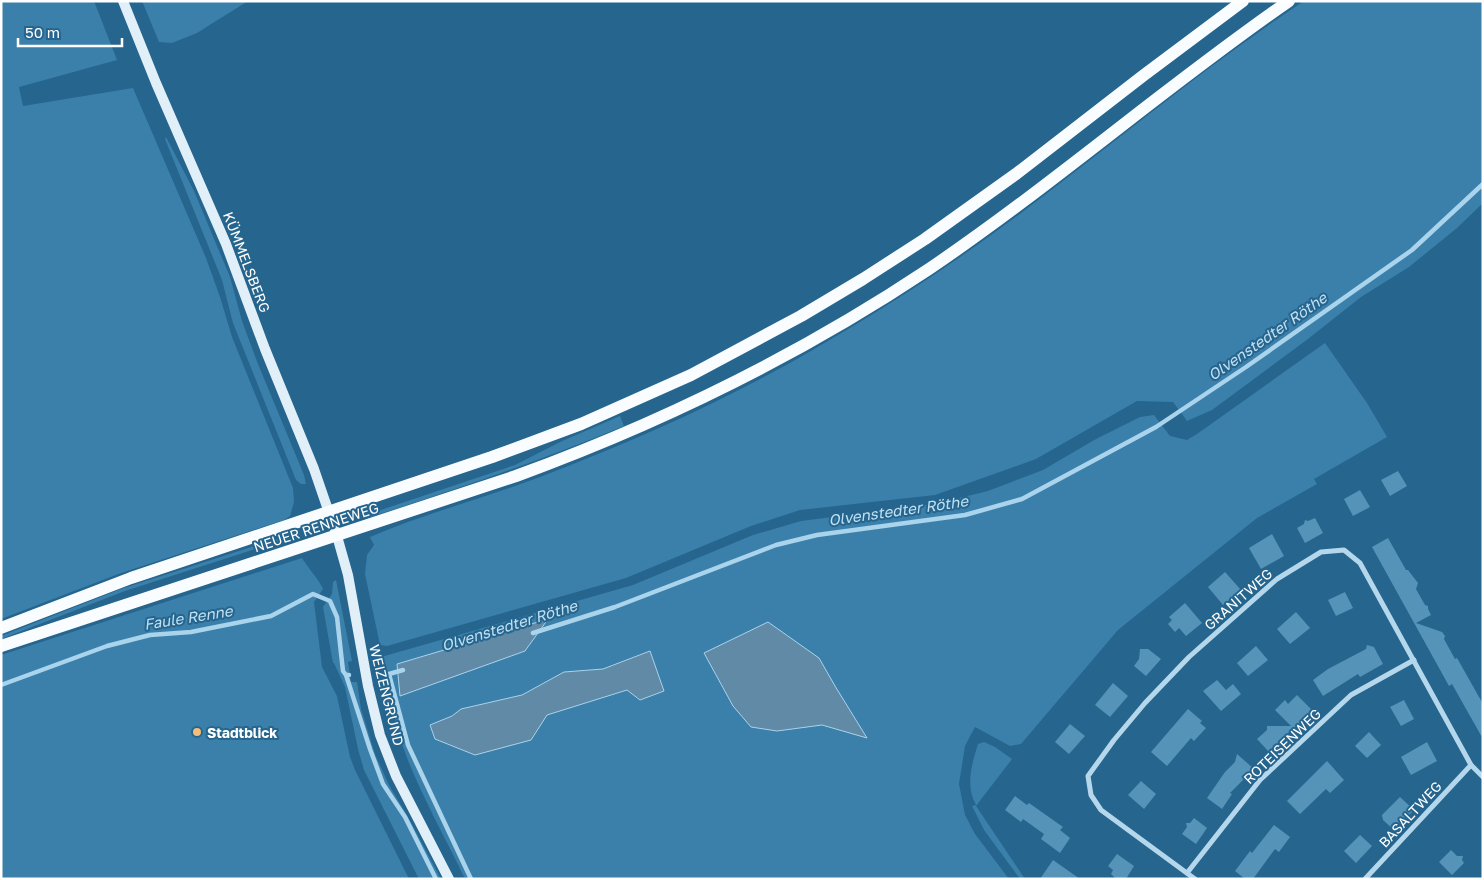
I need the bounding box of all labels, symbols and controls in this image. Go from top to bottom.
scale bar [18,15,121,47]
text: 50 m [25,23,60,41]
street label: KÜMMELSBERG [220,209,274,315]
water label: Olvenstedter Röthe [1204,288,1331,384]
water label: Olvenstedter Röthe [827,491,970,529]
street label: NEUER RENNEWEG [251,499,381,555]
street label: GRANITWEG [1200,565,1276,633]
water label: Olvenstedter Röthe [439,595,580,654]
water label: Faule Renne [143,601,235,633]
street label: WEIZENGRUND [366,643,408,747]
street label: ROTEISENWEG [1240,705,1324,787]
place label: Stadtblick [207,724,277,741]
marker: Stadtblick [191,726,203,738]
street label: BASALTWEG [1375,777,1445,851]

